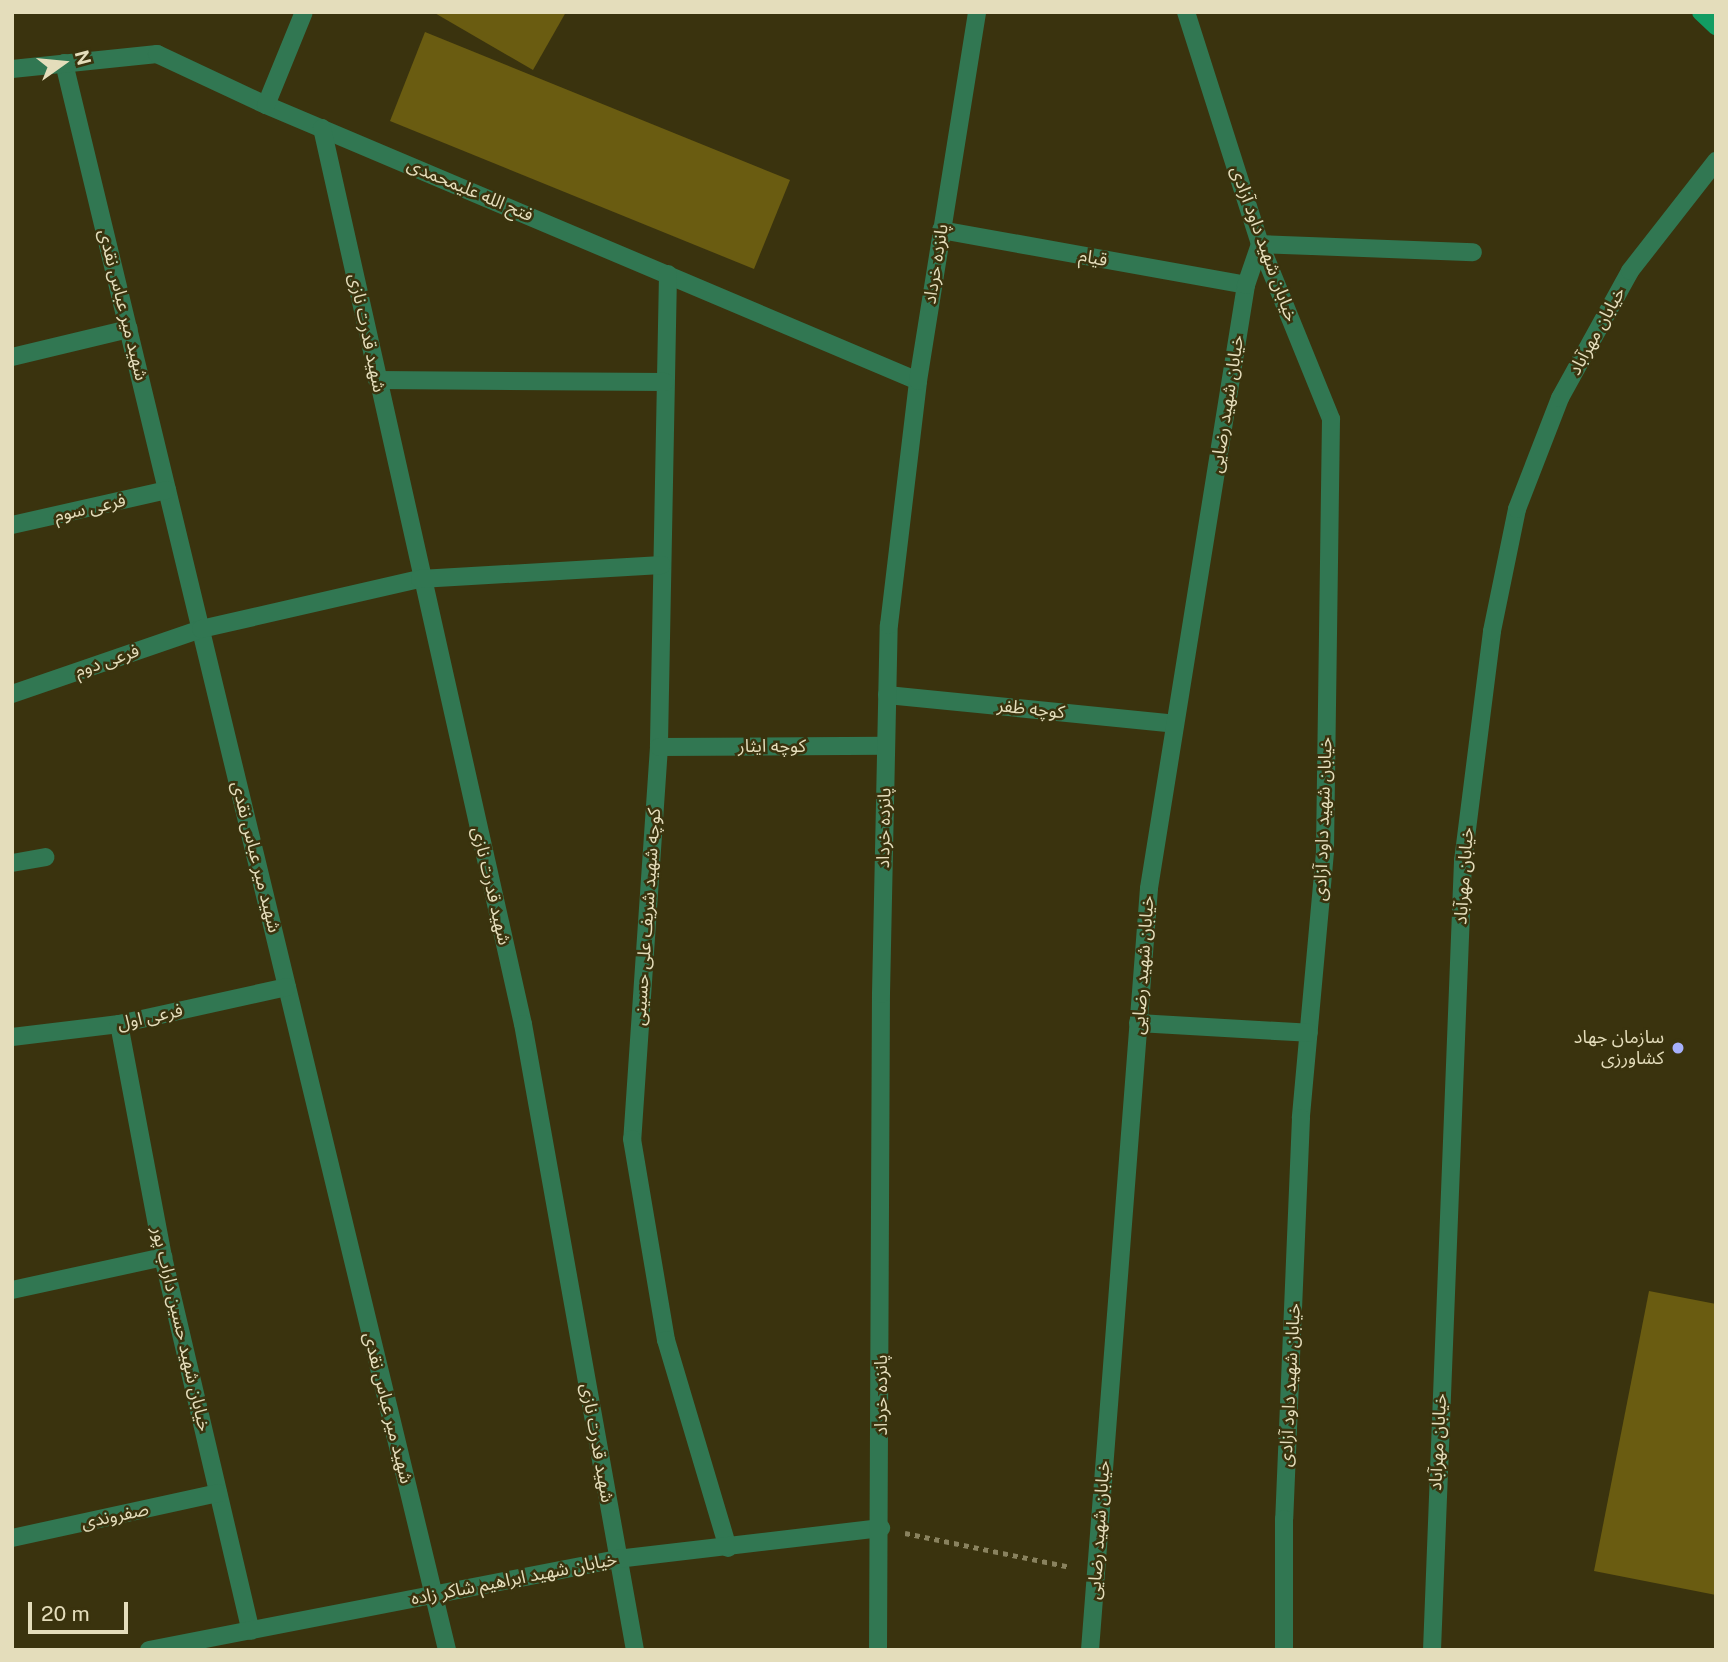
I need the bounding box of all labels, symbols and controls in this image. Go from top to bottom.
north arrow [28,28,98,98]
text: N [71,48,96,68]
street label: فتح الله علیمحمدی [404,154,536,226]
street label: خیابان شهید داود آزادی [1226,163,1302,325]
street label: پانزده خرداد [919,222,953,306]
street label: شهید میر عباس نقدی [94,227,152,383]
street label: قیام [1077,245,1109,271]
street label: شهید قدرت نازی [344,272,390,394]
street label: خیابان مهرآباد [1564,283,1630,379]
street label: خیابان شهید رضایی [1205,333,1249,475]
street label: فرعی سوم [52,489,128,527]
street label: فرعی دوم [72,640,142,682]
street label: کوچه ظفر [996,695,1066,723]
street label: کوچه ایثار [738,735,806,757]
street label: خیابان شهید داود آزادی [1309,737,1337,901]
street label: شهید میر عباس نقدی [227,779,285,935]
street label: پانزده خرداد [872,787,896,869]
street label: کوچه شهید شریف علی حسینی [629,808,665,1026]
street label: شهید قدرت نازی [467,825,515,947]
street label: خیابان مهرآباد [1450,827,1478,925]
street label: خیابان شهید رضایی [1127,895,1159,1035]
street label: فرعی اول [115,1000,185,1034]
place label: سازمان جهاد کشاورزی [1574,1027,1664,1070]
marker: سازمان جهاد کشاورزی [1670,1040,1686,1056]
street label: خیابان شهید حسین داراب پور [147,1225,215,1433]
street label: خیابان شهید داود آزادی [1275,1303,1305,1467]
street label: شهید میر عباس نقدی [359,1330,417,1486]
street label: پانزده خرداد [870,1355,892,1435]
street label: شهید قدرت نازی [576,1382,618,1504]
street label: خیابان مهرآباد [1425,1393,1451,1491]
street label: خیابان شهید رضایی [1083,1460,1115,1600]
street label: صفروندی [79,1498,151,1534]
street label: خیابان شهید ابراهیم شاکر زاده [409,1548,619,1610]
scale bar [32,1588,131,1632]
text: 20 m [41,1601,90,1626]

